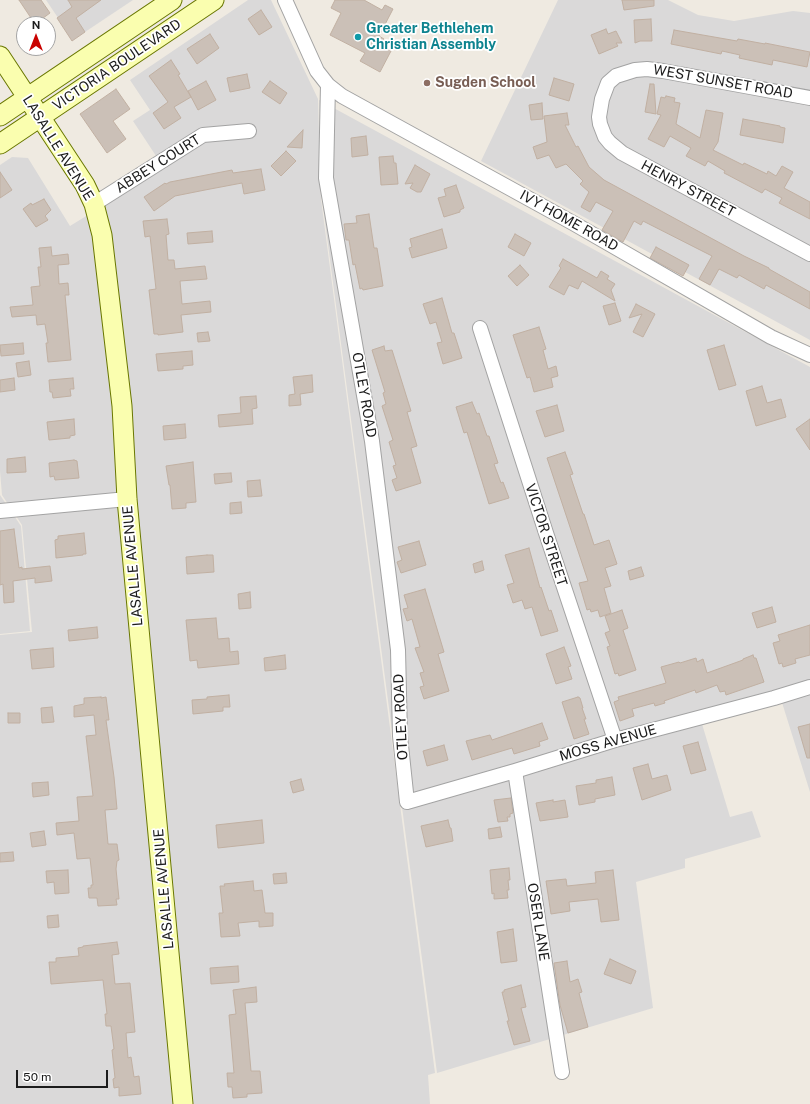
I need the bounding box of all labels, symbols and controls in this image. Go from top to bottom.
north arrow [16,16,56,56]
street label: VICTORIA BOULEVARD [50,16,184,114]
text: N [32,19,40,31]
place label: Greater Bethlehem Christian Assembly [366,21,496,54]
marker: Greater Bethlehem Christian Assembly [353,32,363,42]
street label: WEST SUNSET ROAD [652,61,794,103]
place label: Sugden School [435,75,536,91]
marker: Sugden School [422,78,432,88]
street label: LASALLE AVENUE [19,92,97,204]
street label: ABBEY COURT [112,131,204,197]
street label: HENRY STREET [638,157,738,221]
street label: IVY HOME ROAD [517,187,621,255]
street label: OTLEY ROAD [348,351,380,439]
street label: VICTOR STREET [521,481,571,589]
street label: LASALLE AVENUE [119,505,147,627]
street label: OTLEY ROAD [390,673,412,761]
street label: MOSS AVENUE [557,721,659,765]
street label: LASALLE AVENUE [150,828,178,950]
street label: OSER LANE [524,882,552,962]
scale bar [18,1062,110,1088]
text: 50 m [23,1070,51,1084]

